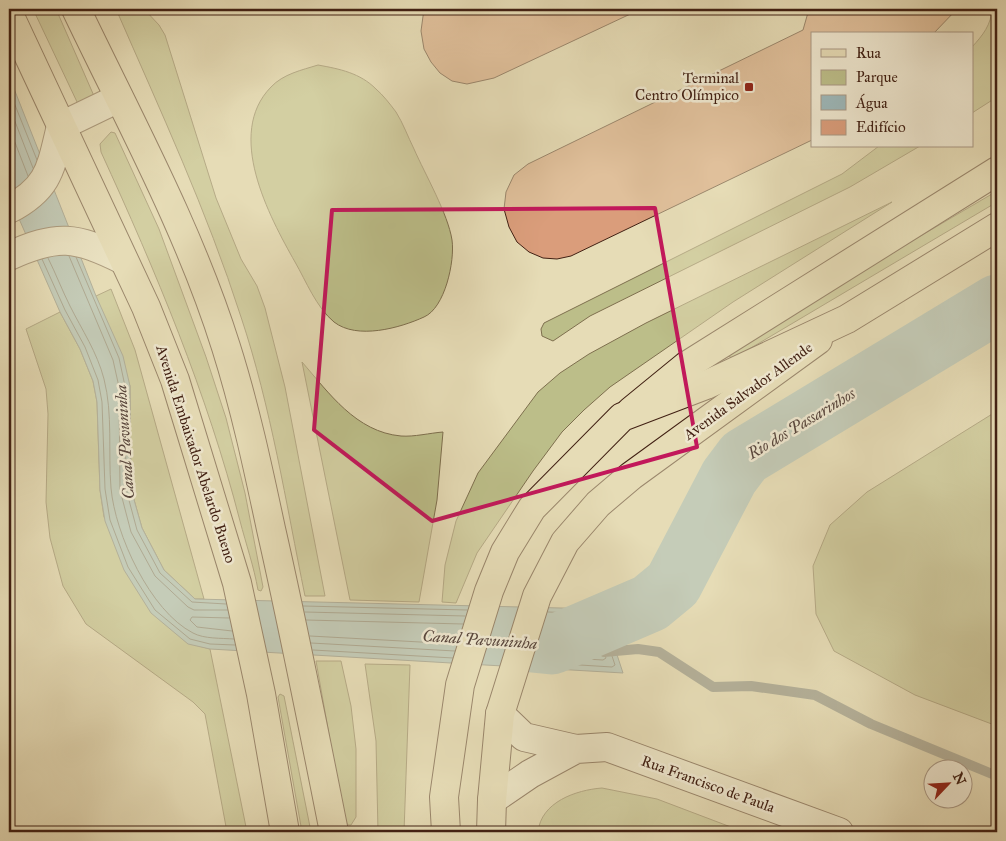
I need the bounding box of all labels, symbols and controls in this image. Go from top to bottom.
legend [811,32,974,148]
text: Rua [856,44,881,62]
text: Parque [856,68,898,87]
place label: Terminal Centro Olímpico [635,69,740,104]
marker: Terminal Centro Olímpico [743,81,755,93]
text: Água [855,93,888,112]
text: Edifício [856,118,906,136]
street label: Avenida Salvador Allende [679,338,816,444]
street label: Avenida Embaixador Abelardo Bueno [152,342,240,566]
water label: Canal Pavuninha [111,384,138,500]
water label: Rio dos Passarinhos [743,384,859,464]
water label: Canal Pavuninha [422,626,538,653]
street label: Rua Francisco de Paula [639,751,778,817]
north arrow [924,758,974,808]
text: N [949,770,970,788]

